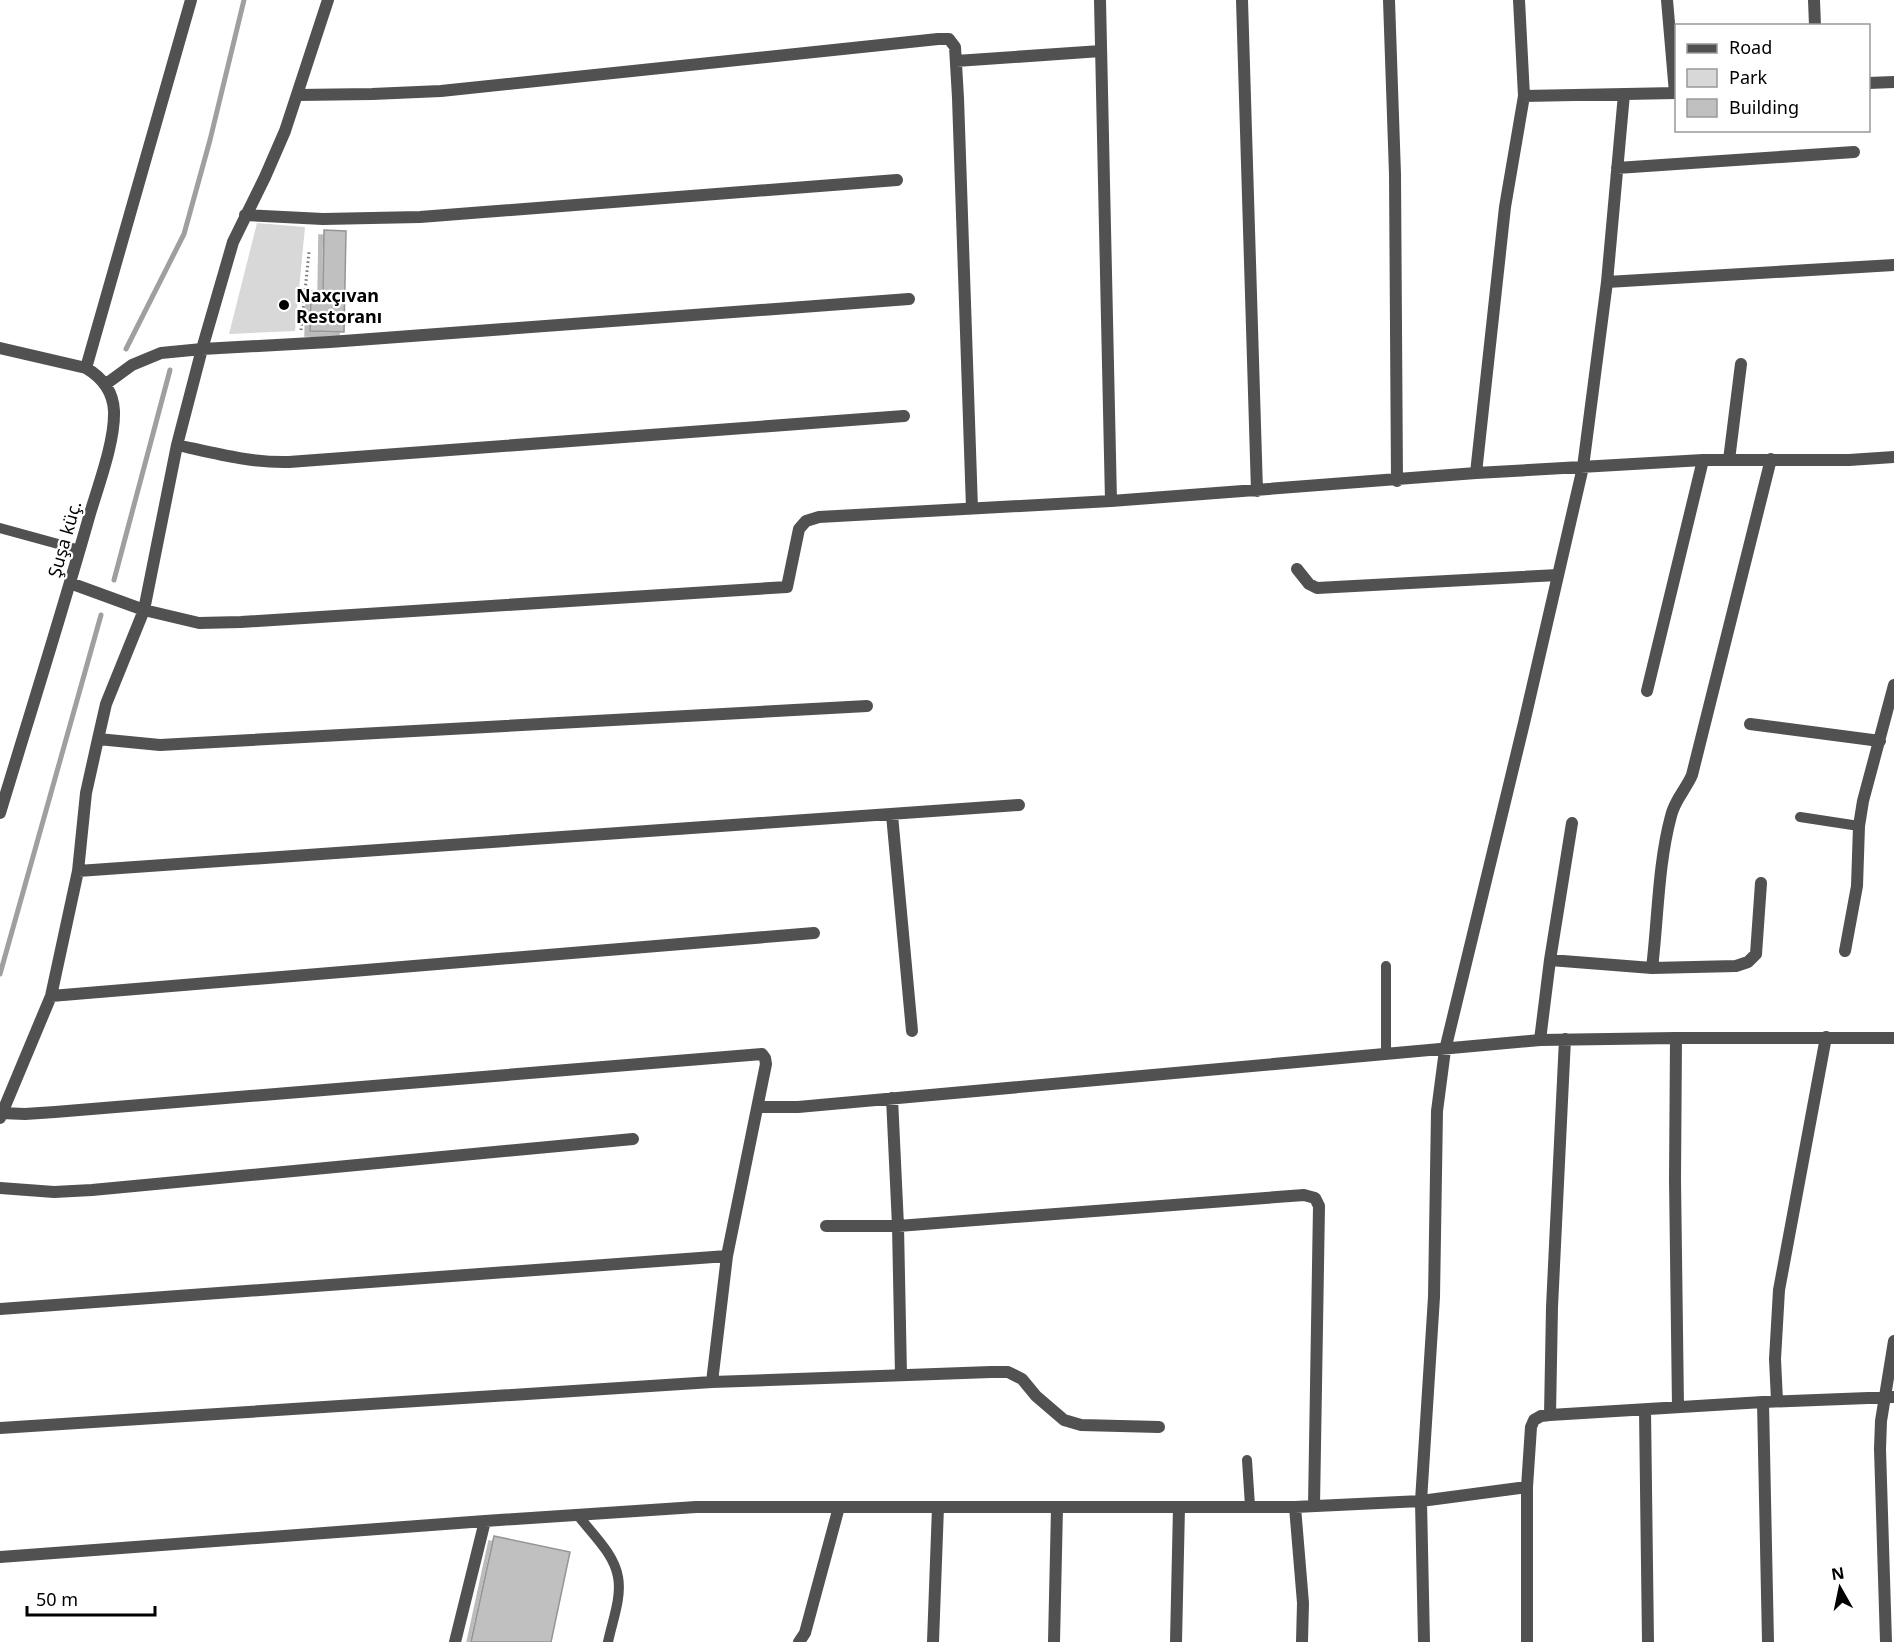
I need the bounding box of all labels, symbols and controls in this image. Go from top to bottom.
legend [1675,24,1870,132]
text: Road [1729,35,1772,59]
text: Park [1729,65,1767,89]
text: Building [1729,95,1799,119]
place label: Naxçıvan Restoranı [296,283,382,328]
marker: Naxçıvan Restoranı [277,298,291,312]
street label: Şuşa küç. [42,498,86,580]
north arrow [1810,1558,1870,1618]
text: N [1830,1561,1846,1585]
scale bar [27,1579,154,1617]
text: 50 m [36,1587,78,1611]

